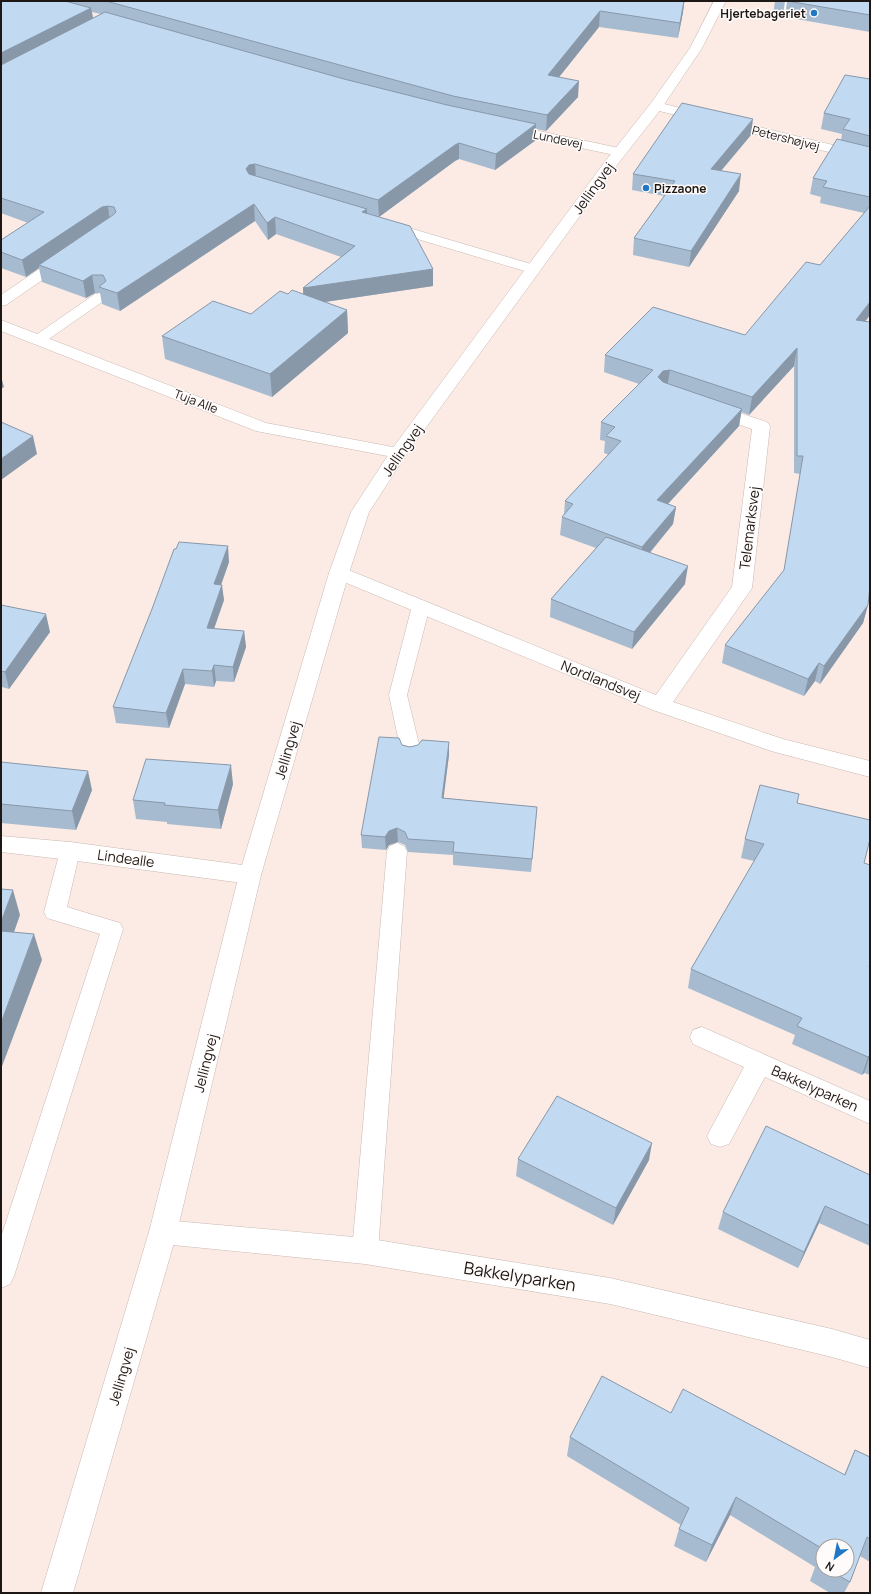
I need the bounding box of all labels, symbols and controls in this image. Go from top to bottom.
place label: Hjertebageriet [720,5,806,22]
marker: Hjertebageriet [809,8,819,18]
street label: Petershøjvej [750,121,822,155]
street label: Lundevej [532,125,584,153]
street label: Jellingvej [568,158,618,218]
place label: Pizzaone [654,180,706,197]
marker: Pizzaone [641,183,651,193]
street label: Tuja Alle [171,385,221,417]
street label: Jellingvej [377,420,427,480]
street label: Telemarksvej [734,485,764,571]
street label: Nordlandsvej [558,655,644,705]
street label: Jellingvej [270,719,304,781]
street label: Lindealle [96,845,156,871]
street label: Jellingvej [189,1032,221,1094]
street label: Bakkelyparken [769,1060,861,1116]
street label: Bakkelyparken [462,1256,578,1296]
street label: Jellingvej [104,1345,138,1407]
north arrow [815,1538,855,1578]
text: N [822,1558,837,1575]

